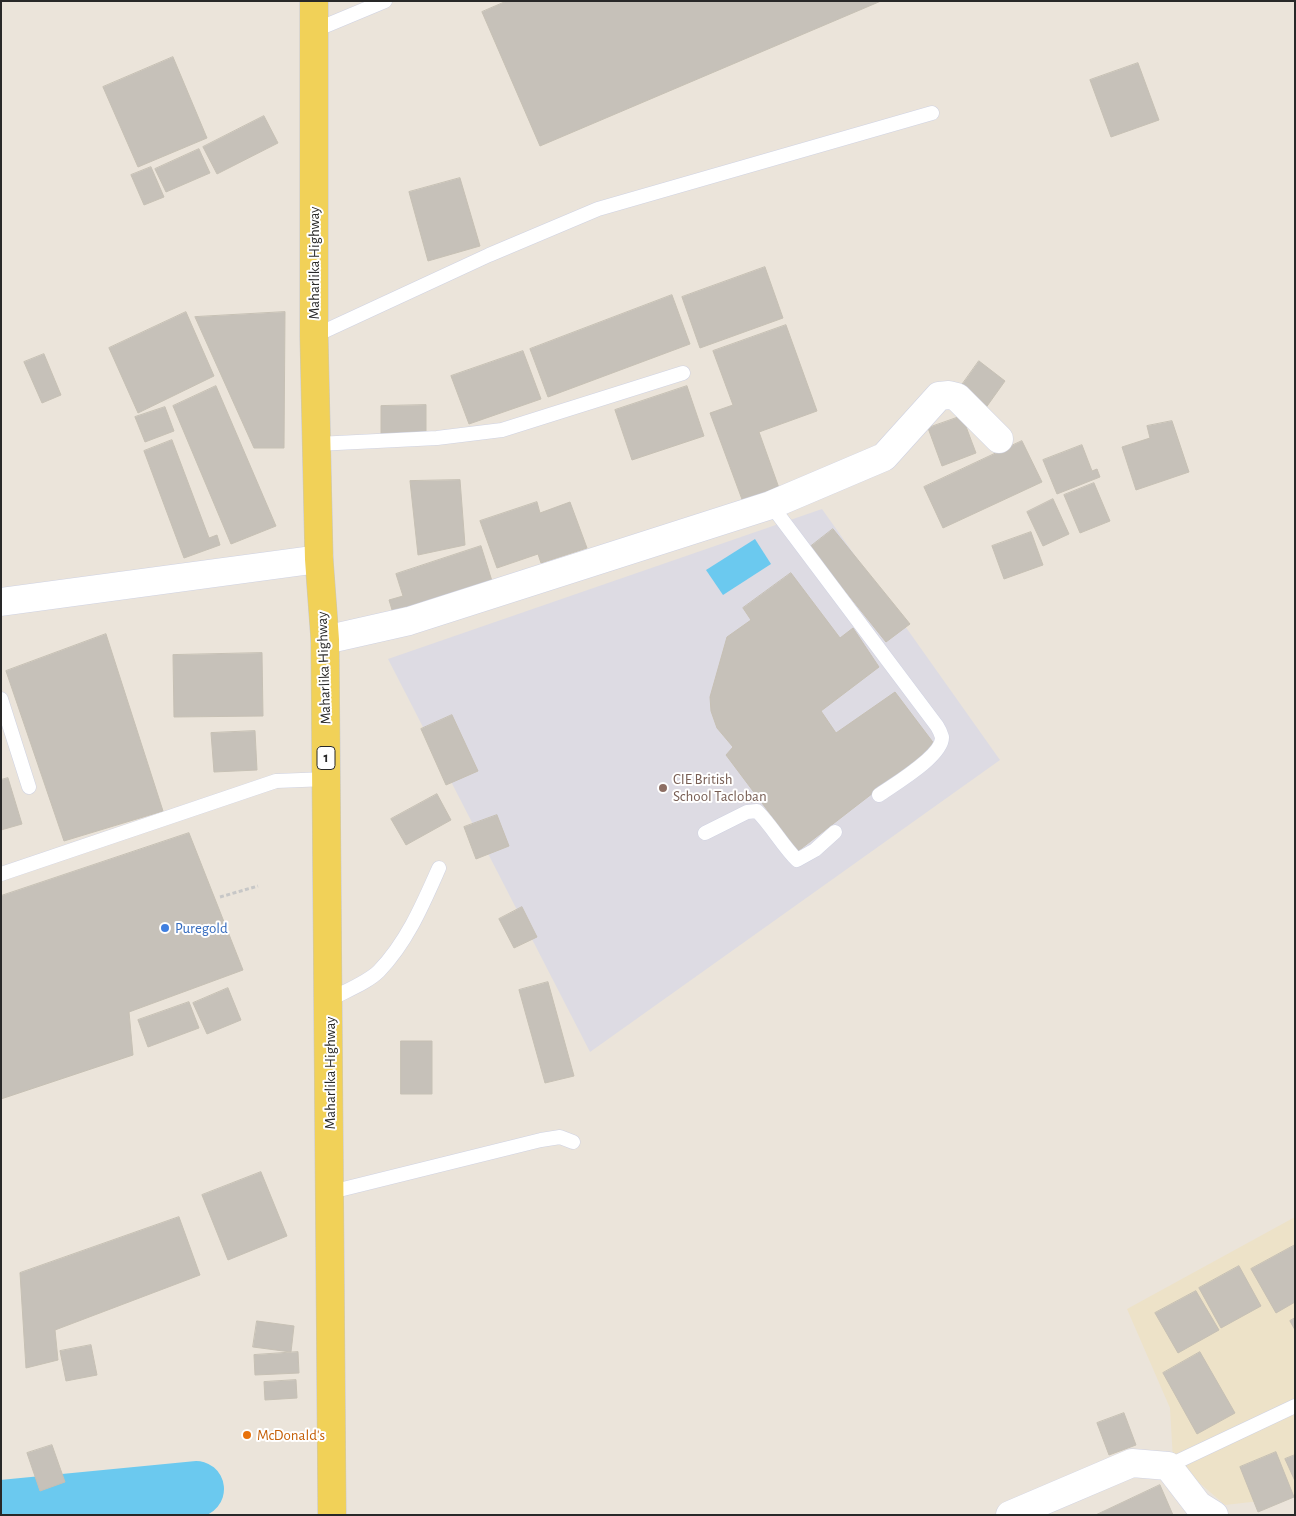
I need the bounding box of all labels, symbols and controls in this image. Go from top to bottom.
street label: Maharlika Highway [305,206,323,320]
street label: Maharlika Highway [313,611,335,725]
road number: 1 [317,746,335,770]
place label: CIE British School Tacloban [673,770,767,805]
marker: CIE British School Tacloban [657,782,669,794]
place label: Puregold [175,919,228,937]
marker: Puregold [159,922,171,934]
street label: Maharlika Highway [321,1016,339,1130]
place label: McDonald's [257,1426,325,1444]
marker: McDonald's [241,1429,253,1441]

